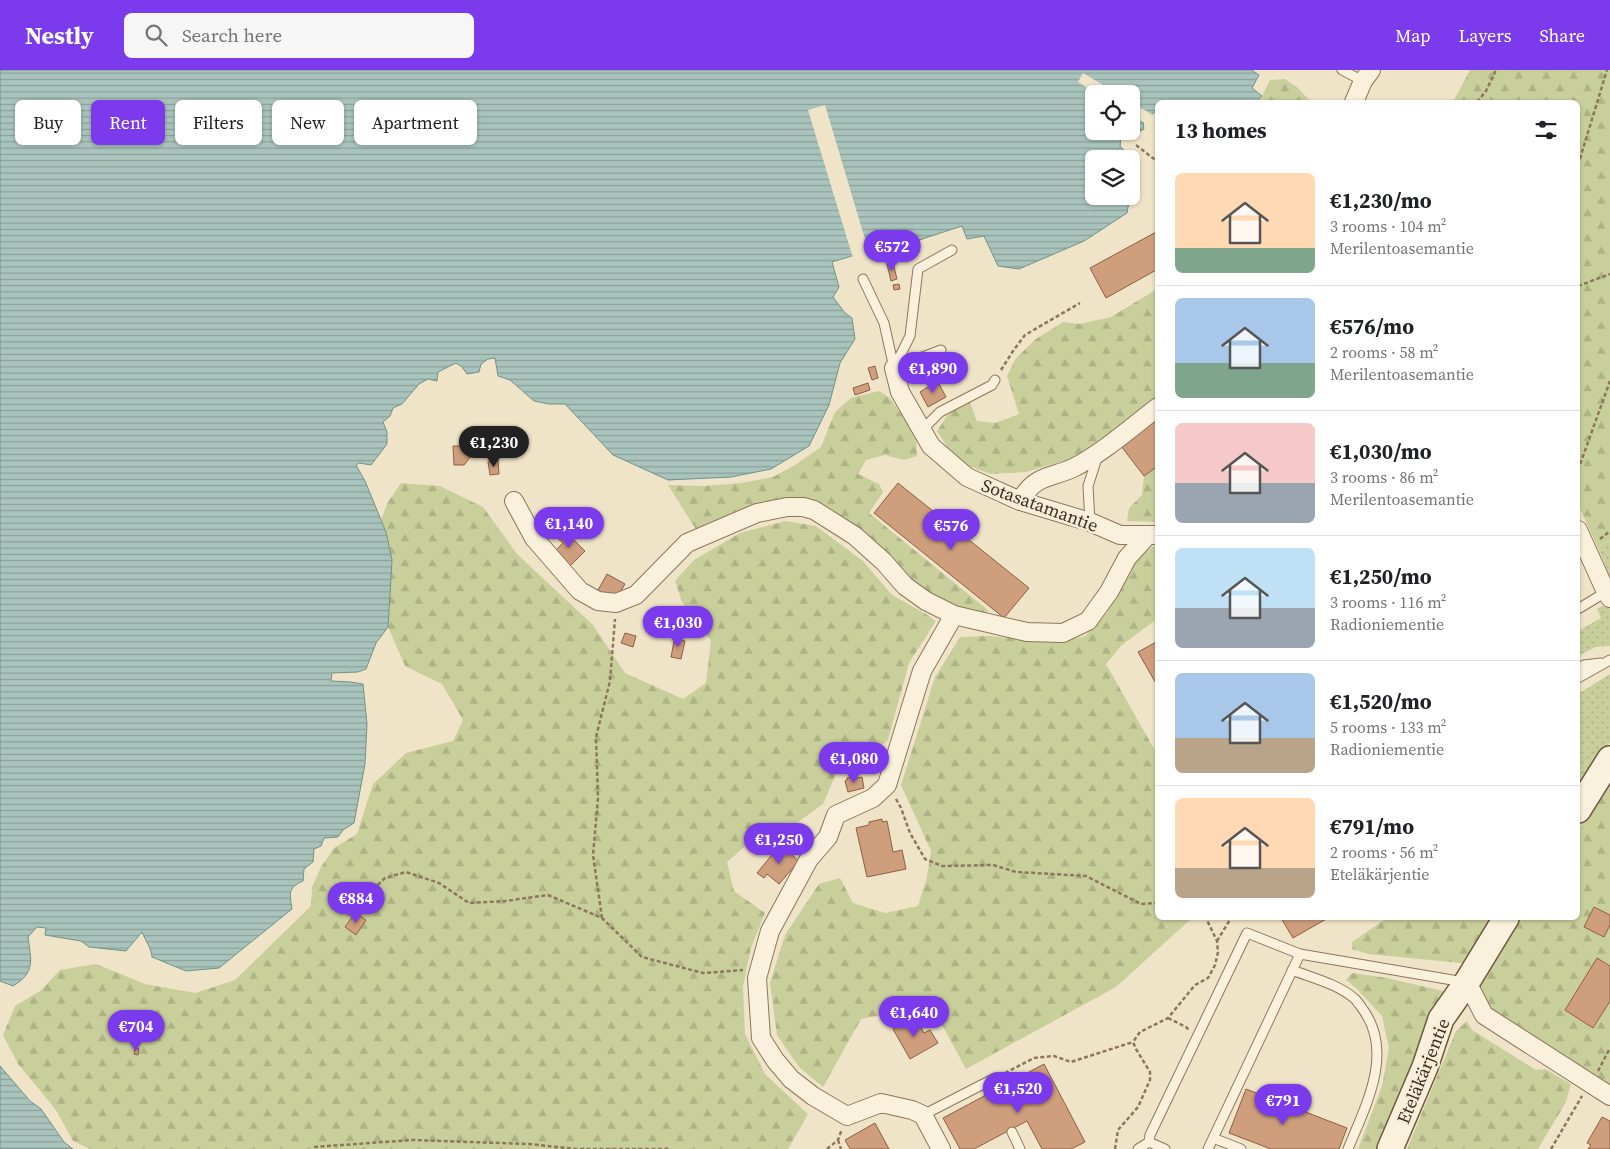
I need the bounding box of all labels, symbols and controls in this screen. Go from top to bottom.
search box [124,13,474,58]
text: Nestly [25,19,94,52]
icon: search [142,21,170,49]
text: Search here [182,22,282,48]
text: Map [1395,23,1430,48]
text: Layers [1458,23,1511,48]
text: Share [1539,23,1585,48]
map controls [1085,85,1140,205]
button: locate [1085,85,1140,140]
chip: Buy [15,100,81,145]
chip: Rent [91,100,165,145]
chip: Filters [175,100,262,145]
chip: New [272,100,344,145]
chip: Apartment [354,100,477,145]
text: 13 homes [1175,116,1267,145]
icon: filters [1532,116,1560,144]
button: layers [1085,150,1140,205]
text: €1,230/mo [1330,186,1432,215]
icon: home [1215,193,1275,253]
text: 3 rooms · 104 m² [1330,215,1446,237]
pin: €572 [862,230,922,272]
text: €572 [875,235,909,257]
text: Merilentoasemantie [1330,237,1474,259]
text: €576/mo [1330,312,1414,341]
icon: home [1215,318,1275,378]
text: 2 rooms · 58 m² [1330,341,1438,363]
pin: €1,890 [892,352,974,394]
text: €1,890 [909,357,957,379]
text: Merilentoasemantie [1330,363,1474,385]
pin: €1,230 [453,426,535,468]
text: €1,230 [470,431,518,453]
text: €1,030/mo [1330,437,1432,466]
icon: home [1215,443,1275,503]
text: 3 rooms · 86 m² [1330,466,1438,488]
street label: Sotasatamantie [978,472,1102,538]
text: Merilentoasemantie [1330,488,1474,510]
pin: €1,140 [528,506,610,549]
pin: €576 [921,508,981,551]
text: €1,140 [545,512,593,534]
text: €576 [934,514,968,536]
text: €1,250/mo [1330,562,1432,591]
icon: home [1215,568,1275,628]
text: 3 rooms · 116 m² [1330,591,1446,613]
pin: €1,030 [637,606,719,648]
text: €1,030 [654,611,702,633]
text: Radioniementie [1330,613,1444,635]
text: €1,520/mo [1330,687,1432,716]
icon: home [1215,693,1275,753]
text: 5 rooms · 133 m² [1330,716,1446,738]
text: Radioniementie [1330,738,1444,760]
pin: €1,080 [813,742,895,784]
text: €1,080 [830,747,878,769]
text: €791/mo [1330,812,1414,841]
icon: home [1215,818,1275,878]
pin: €1,250 [738,822,820,865]
text: €1,250 [755,828,803,850]
text: 2 rooms · 56 m² [1330,841,1438,863]
text: Eteläkärjentie [1330,863,1430,885]
pin: €884 [326,882,386,924]
text: €884 [339,887,373,909]
pin: €1,640 [873,996,955,1038]
text: €1,640 [890,1001,938,1023]
pin: €704 [106,1010,166,1052]
street label: Eteläkärjentie [1390,1014,1456,1128]
text: €704 [119,1015,153,1037]
pin: €1,520 [977,1072,1059,1114]
text: €1,520 [994,1077,1042,1099]
pin: €791 [1253,1084,1313,1126]
text: €791 [1266,1089,1300,1111]

